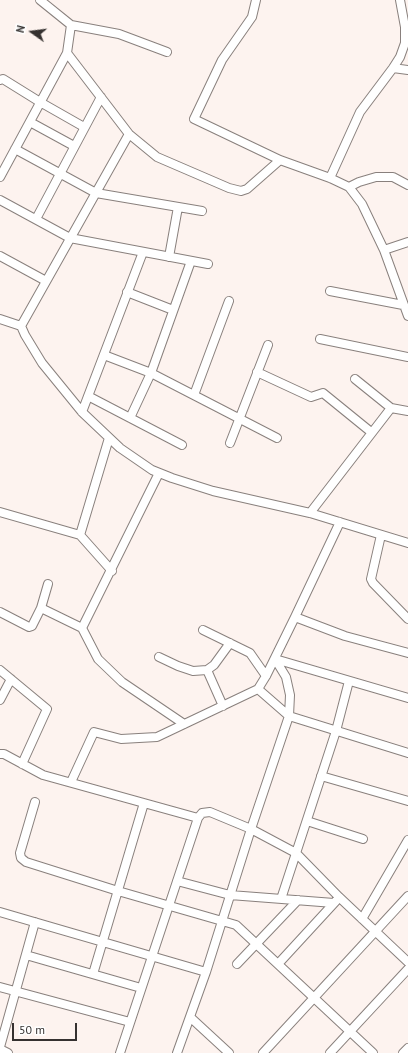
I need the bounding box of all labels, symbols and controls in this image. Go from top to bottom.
north arrow [12,12,52,52]
text: N [13,24,28,34]
scale bar [14,1015,79,1041]
text: 50 m [19,1022,45,1037]

